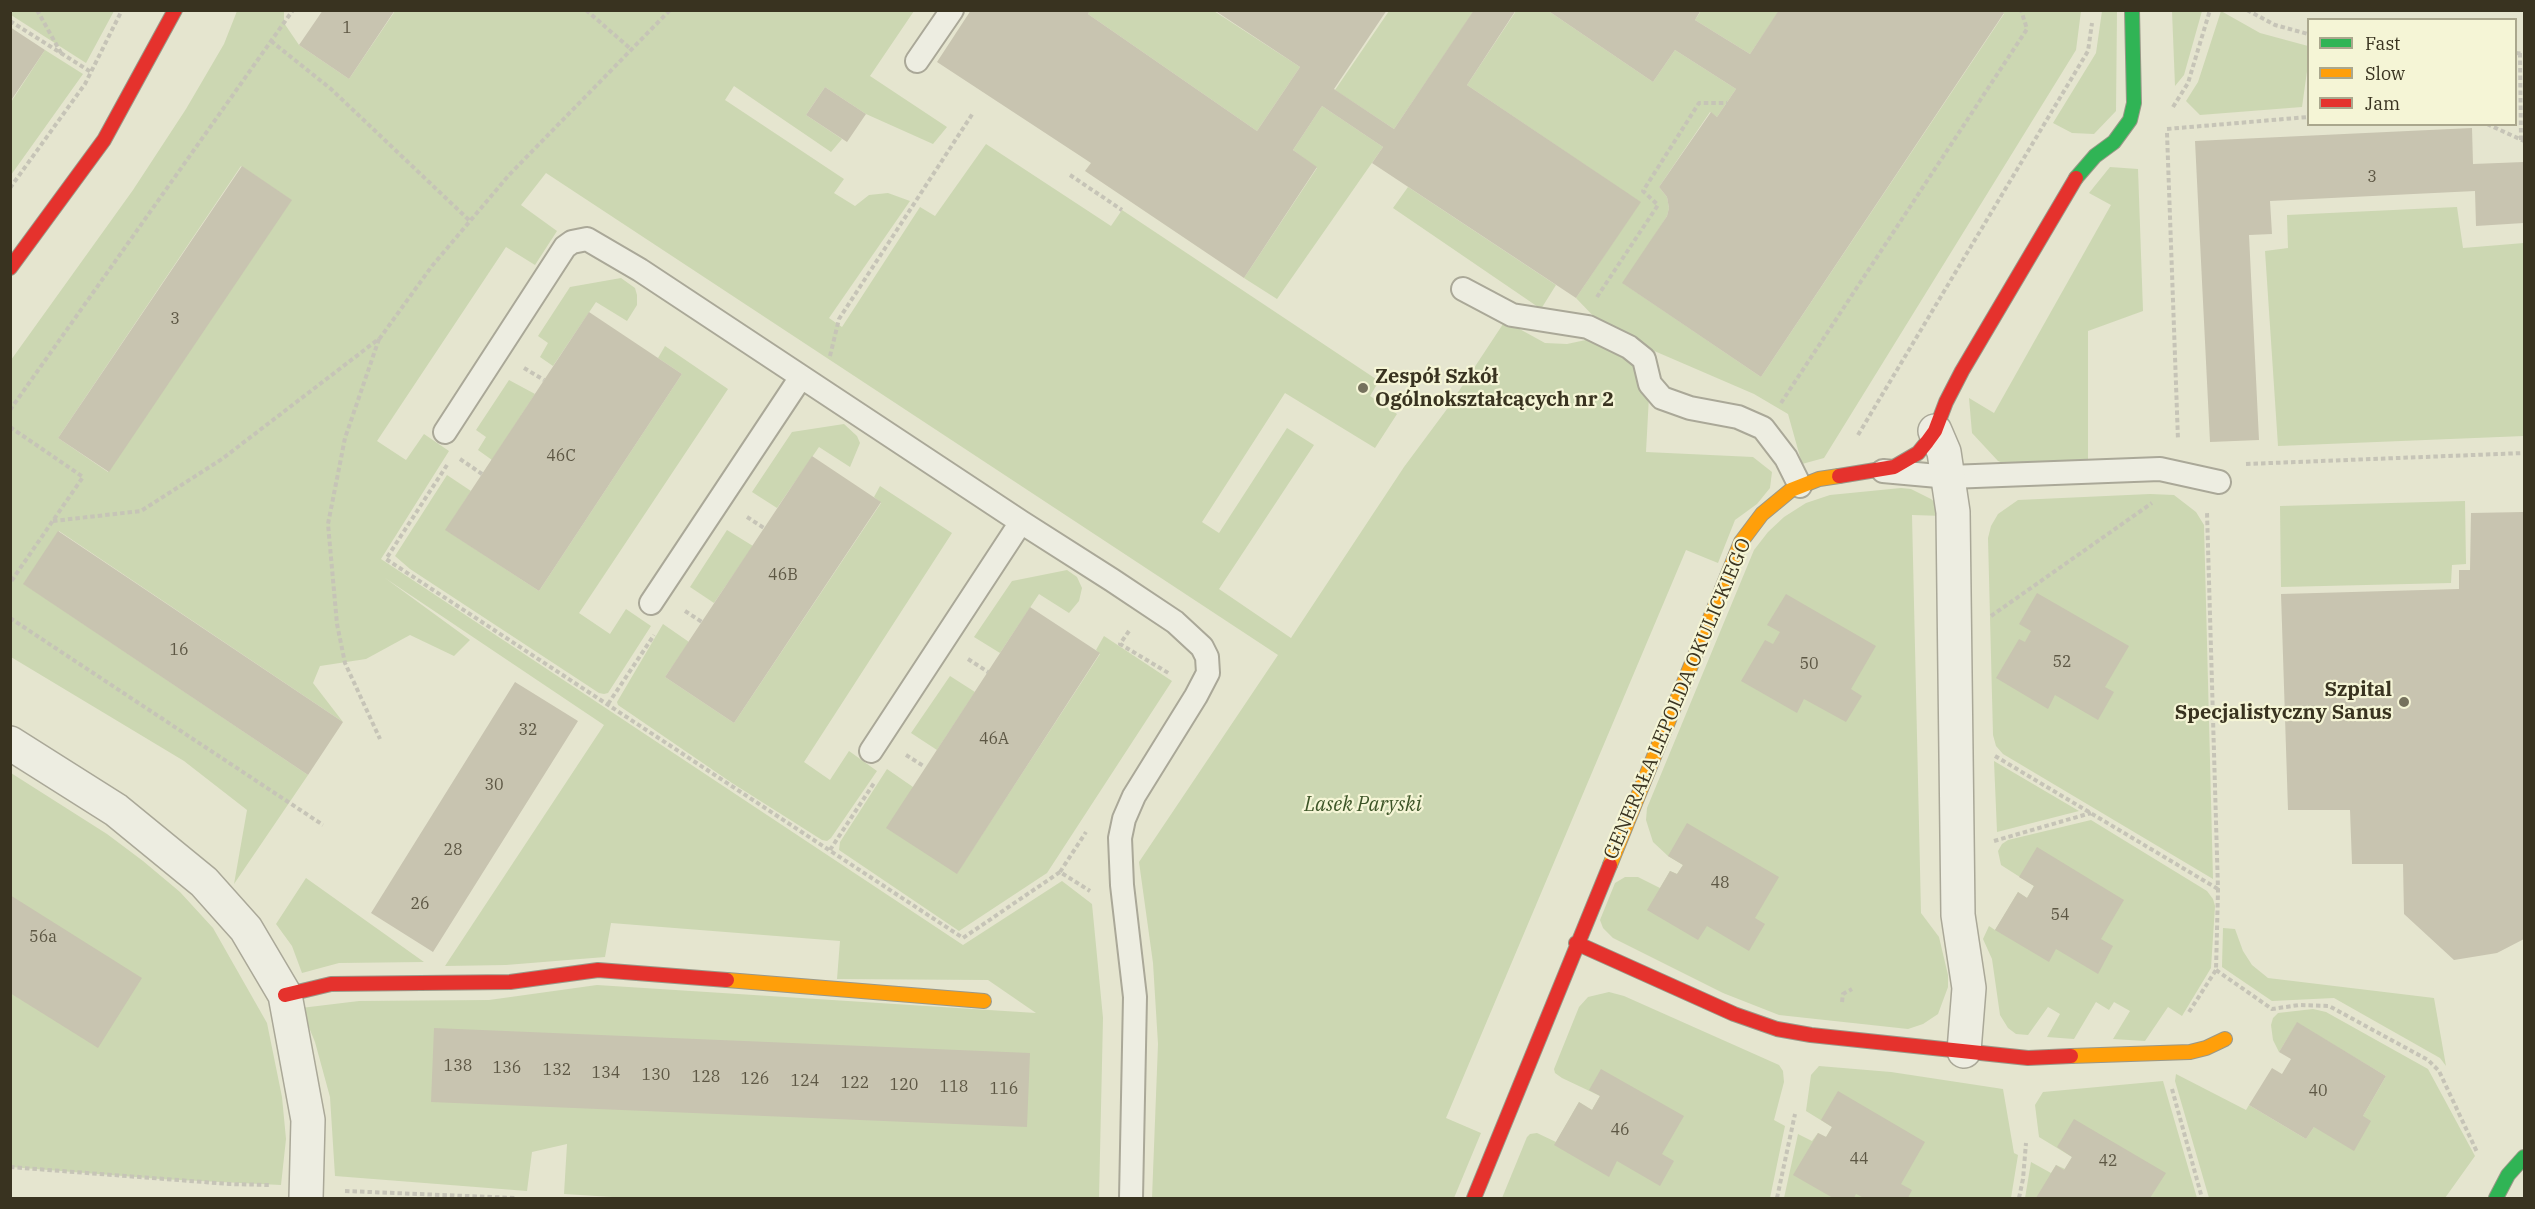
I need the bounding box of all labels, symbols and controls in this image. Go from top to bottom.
house number: 1 [342,18,352,38]
legend [2307,18,2517,126]
text: Fast [2365,32,2400,55]
text: Slow [2365,62,2405,85]
text: Jam [2365,92,2400,115]
house number: 3 [2367,167,2377,187]
house number: 3 [170,309,180,329]
place label: Zespół Szkół Ogólnokształcących nr 2 [1375,365,1614,412]
marker: Zespół Szkół Ogólnokształcących nr 2 [1356,381,1370,395]
house number: 46C [546,446,576,466]
street label: GENERAŁA LEPOLDA OKULICKIEGO [1599,535,1757,863]
house number: 46B [768,565,798,585]
house number: 16 [169,640,189,660]
house number: 52 [2052,652,2072,672]
house number: 50 [1799,654,1819,674]
place label: Szpital Specjalistyczny Sanus [2175,678,2392,725]
marker: Szpital Specjalistyczny Sanus [2397,695,2411,709]
house number: 32 [518,720,538,740]
house number: 46A [979,729,1009,749]
house number: 30 [484,775,504,795]
park label: Lasek Paryski [1304,793,1422,817]
house number: 28 [443,840,463,860]
house number: 48 [1710,873,1730,893]
house number: 26 [410,894,430,914]
house number: 54 [2050,905,2070,925]
house number: 56a [29,927,57,947]
house number: 138 [444,1056,472,1076]
house number: 136 [493,1058,521,1078]
house number: 132 [543,1060,571,1080]
house number: 134 [592,1063,620,1083]
house number: 130 [642,1065,670,1085]
house number: 128 [692,1067,720,1087]
house number: 126 [741,1069,769,1089]
house number: 124 [791,1071,819,1091]
house number: 122 [841,1073,869,1093]
house number: 120 [890,1075,918,1095]
house number: 118 [940,1077,968,1097]
house number: 116 [990,1079,1018,1099]
house number: 40 [2308,1081,2328,1101]
house number: 46 [1610,1120,1630,1140]
house number: 44 [1849,1149,1869,1169]
house number: 42 [2098,1151,2118,1171]

